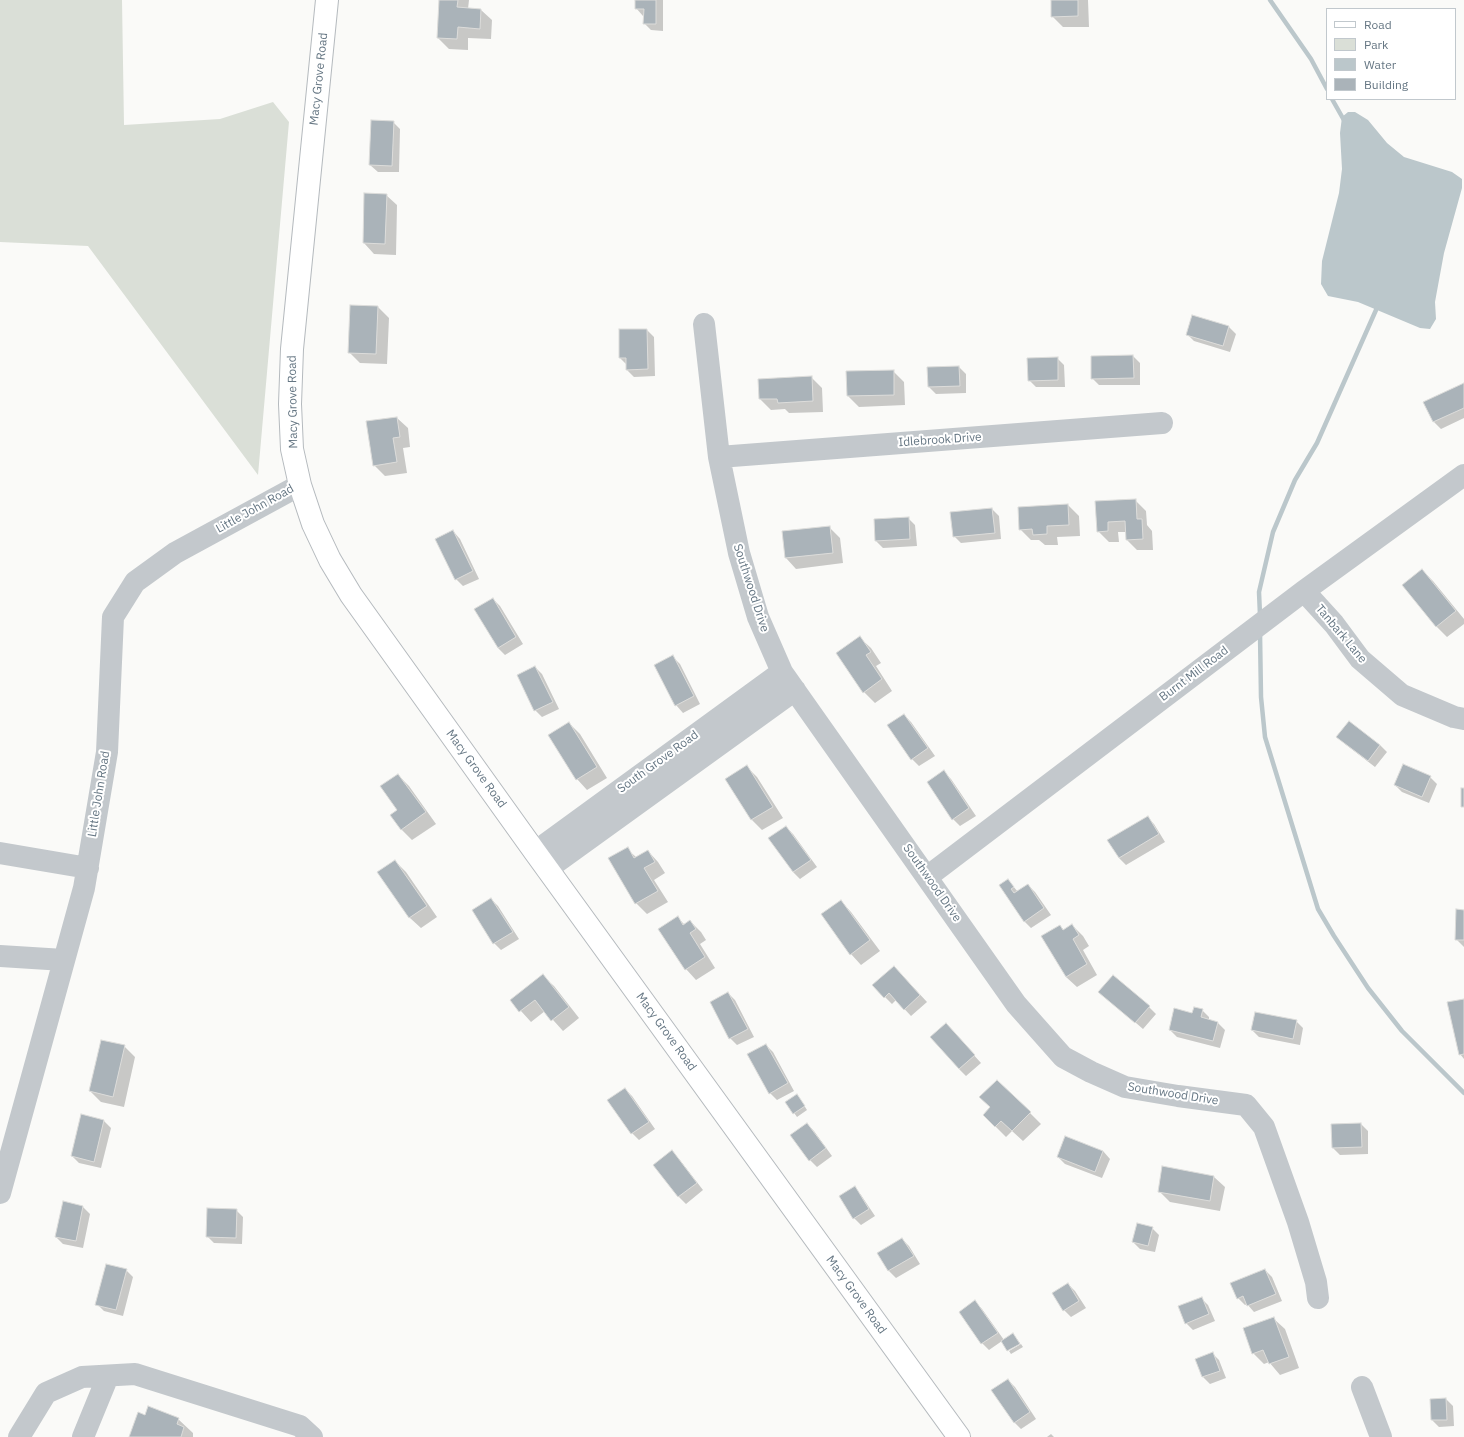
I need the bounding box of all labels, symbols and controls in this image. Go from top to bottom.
legend [1326,8,1456,100]
text: Road [1364,17,1392,32]
street label: Macy Grove Road [307,32,331,126]
text: Park [1364,37,1388,52]
text: Water [1364,57,1396,72]
text: Building [1364,77,1408,92]
street label: Macy Grove Road [285,355,301,449]
street label: Idlebrook Drive [898,430,982,450]
street label: Little John Road [214,482,296,536]
street label: Southwood Drive [730,542,772,634]
street label: Tanbark Lane [1312,602,1370,666]
street label: Burnt Mill Road [1157,643,1231,705]
street label: Macy Grove Road [443,727,509,811]
street label: South Grove Road [615,728,701,796]
street label: Little John Road [85,750,113,838]
street label: Southwood Drive [900,841,964,925]
street label: Macy Grove Road [633,990,699,1074]
street label: Southwood Drive [1127,1080,1219,1108]
street label: Macy Grove Road [823,1253,889,1337]

